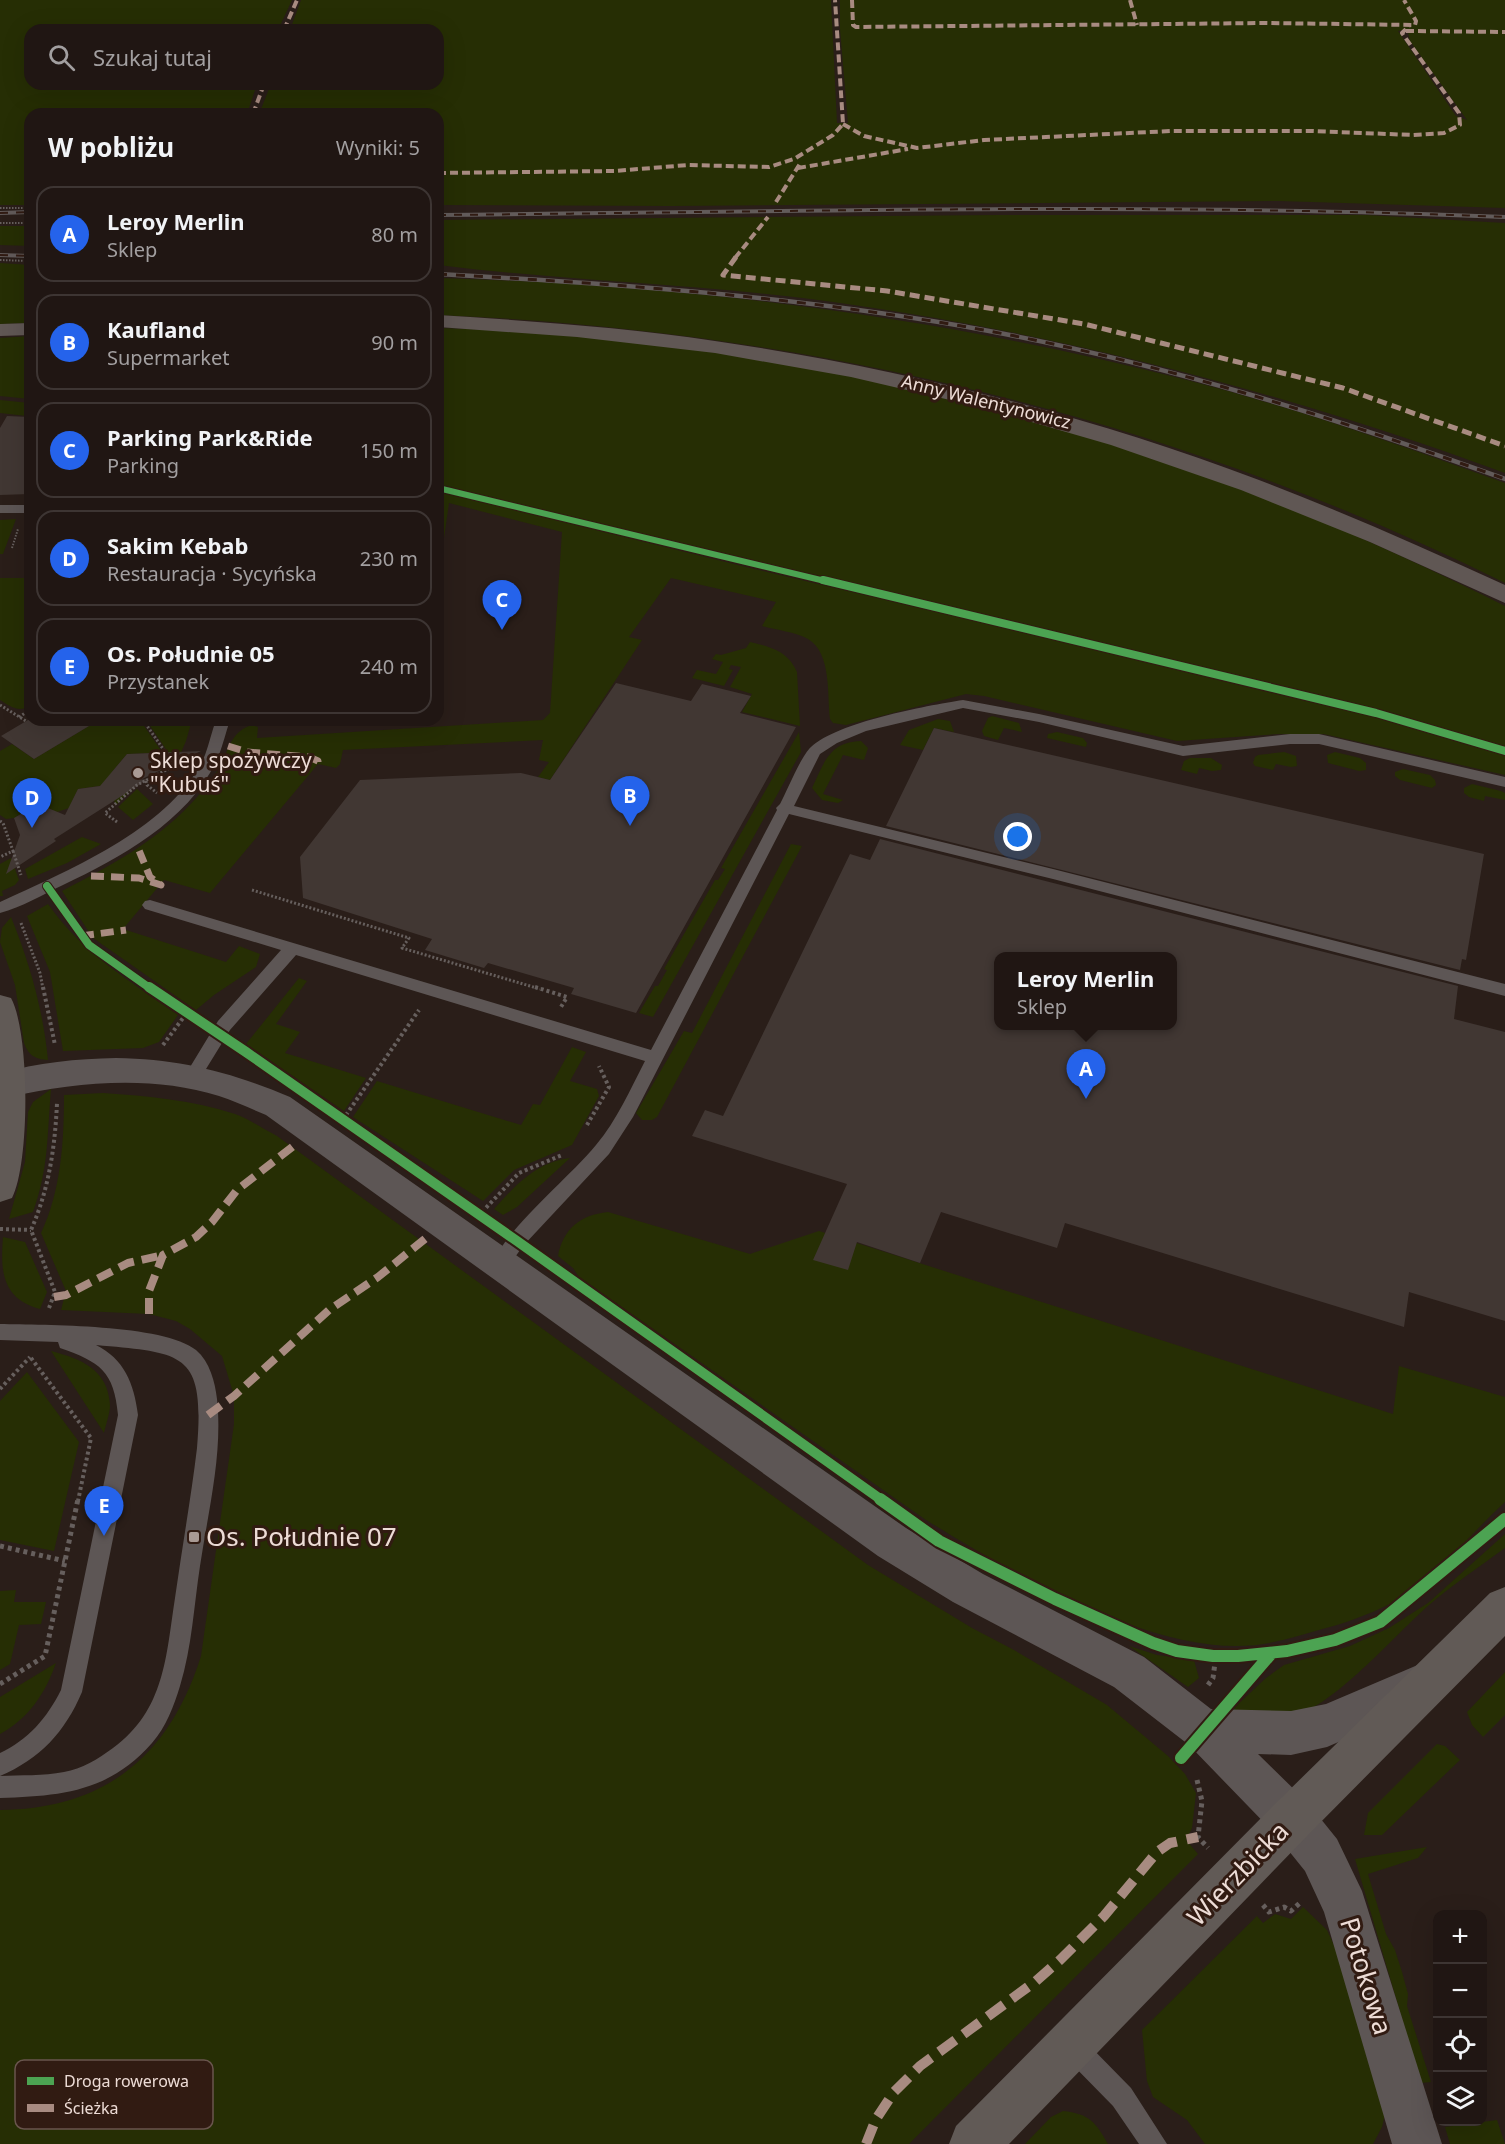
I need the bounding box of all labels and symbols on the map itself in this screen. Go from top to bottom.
street label: Anny Walentynowicz [899,368,1073,434]
pin: C [482,580,522,630]
place label: Sklep spożywczy "Kubuś" [150,746,312,798]
marker: Sklep spożywczy "Kubuś" [131,766,145,780]
pin: B [610,776,650,826]
pin: D [12,778,51,828]
your location [1003,822,1032,851]
pin: A [1066,1050,1106,1099]
pin: E [84,1486,124,1536]
place label: Os. Południe 07 [206,1518,397,1554]
marker: Os. Południe 07 [187,1530,201,1544]
street label: Wierzbicka [1178,1813,1296,1933]
street label: Potokowa [1332,1913,1402,2039]
legend [15,2060,213,2129]
text: Droga rowerowa [64,2070,189,2092]
text: Ścieżka [64,2097,119,2119]

